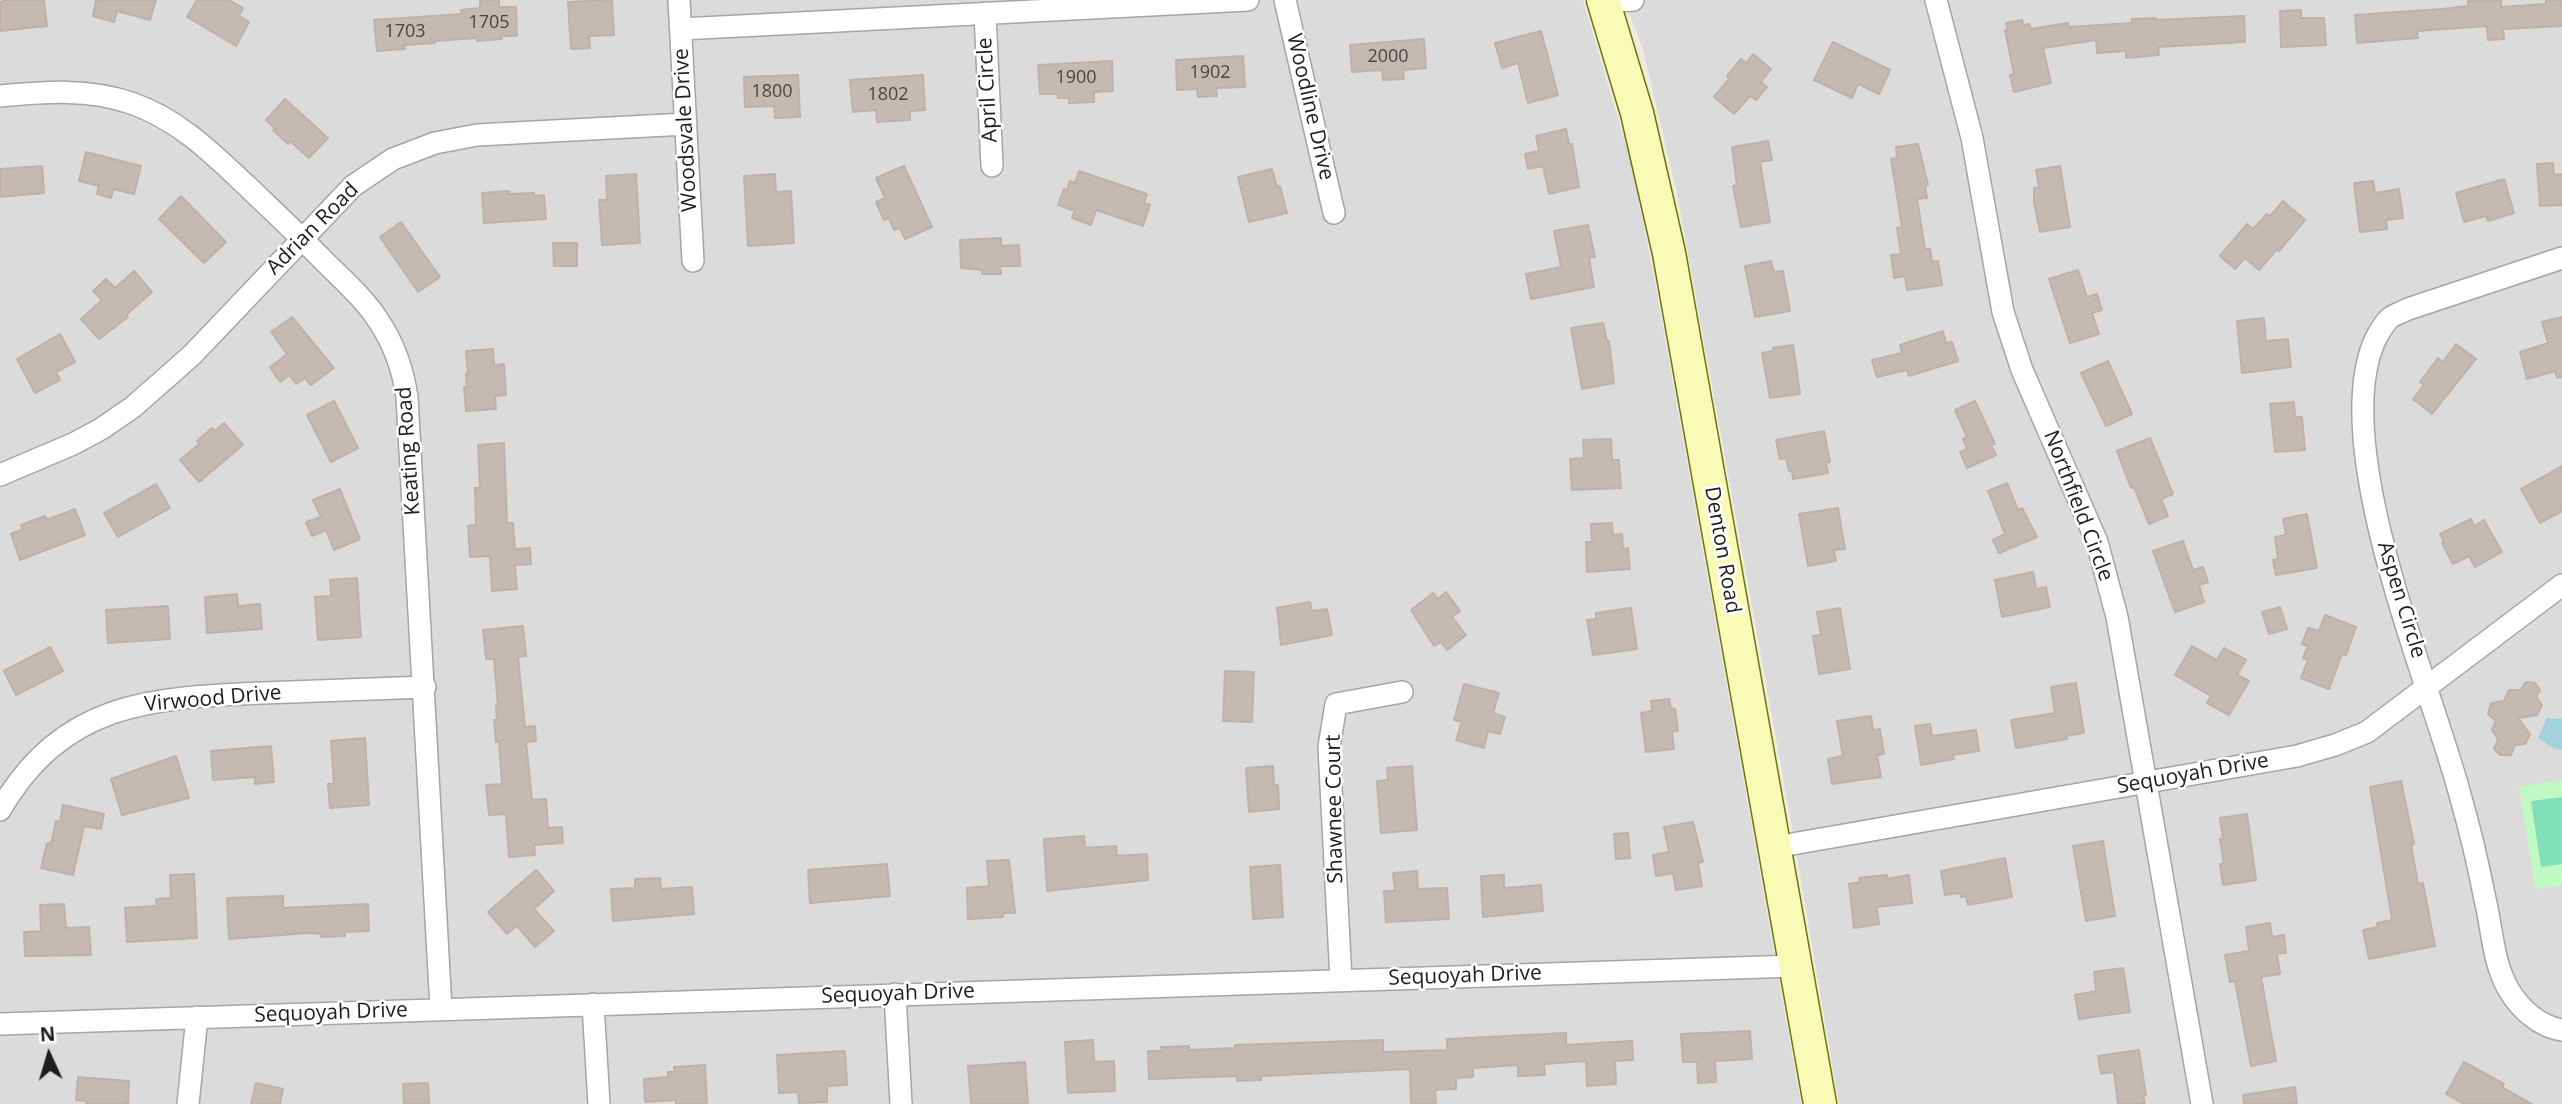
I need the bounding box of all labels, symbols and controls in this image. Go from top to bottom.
house number: 1705 [468,12,510,34]
house number: 1703 [384,21,426,43]
street label: Woodline Drive [1281,31,1339,183]
street label: April Circle [973,37,1003,143]
house number: 2000 [1367,46,1409,68]
street label: Woodsvale Drive [669,48,703,212]
house number: 1902 [1189,62,1231,84]
house number: 1900 [1055,67,1097,89]
house number: 1800 [751,81,793,103]
house number: 1802 [867,84,909,106]
street label: Adrian Road [262,178,364,280]
street label: Keating Road [392,386,426,516]
street label: Northfield Circle [2038,427,2118,585]
street label: Denton Road [1698,485,1746,615]
street label: Aspen Circle [2371,539,2431,661]
street label: Virwood Drive [143,680,283,718]
street label: Shawnee Court [1321,734,1349,884]
street label: Sequoyah Drive [2115,748,2271,800]
street label: Sequoyah Drive [1388,961,1542,991]
street label: Sequoyah Drive [821,979,975,1009]
street label: Sequoyah Drive [254,998,408,1028]
north arrow [14,1020,84,1090]
text: N [39,1021,56,1048]

